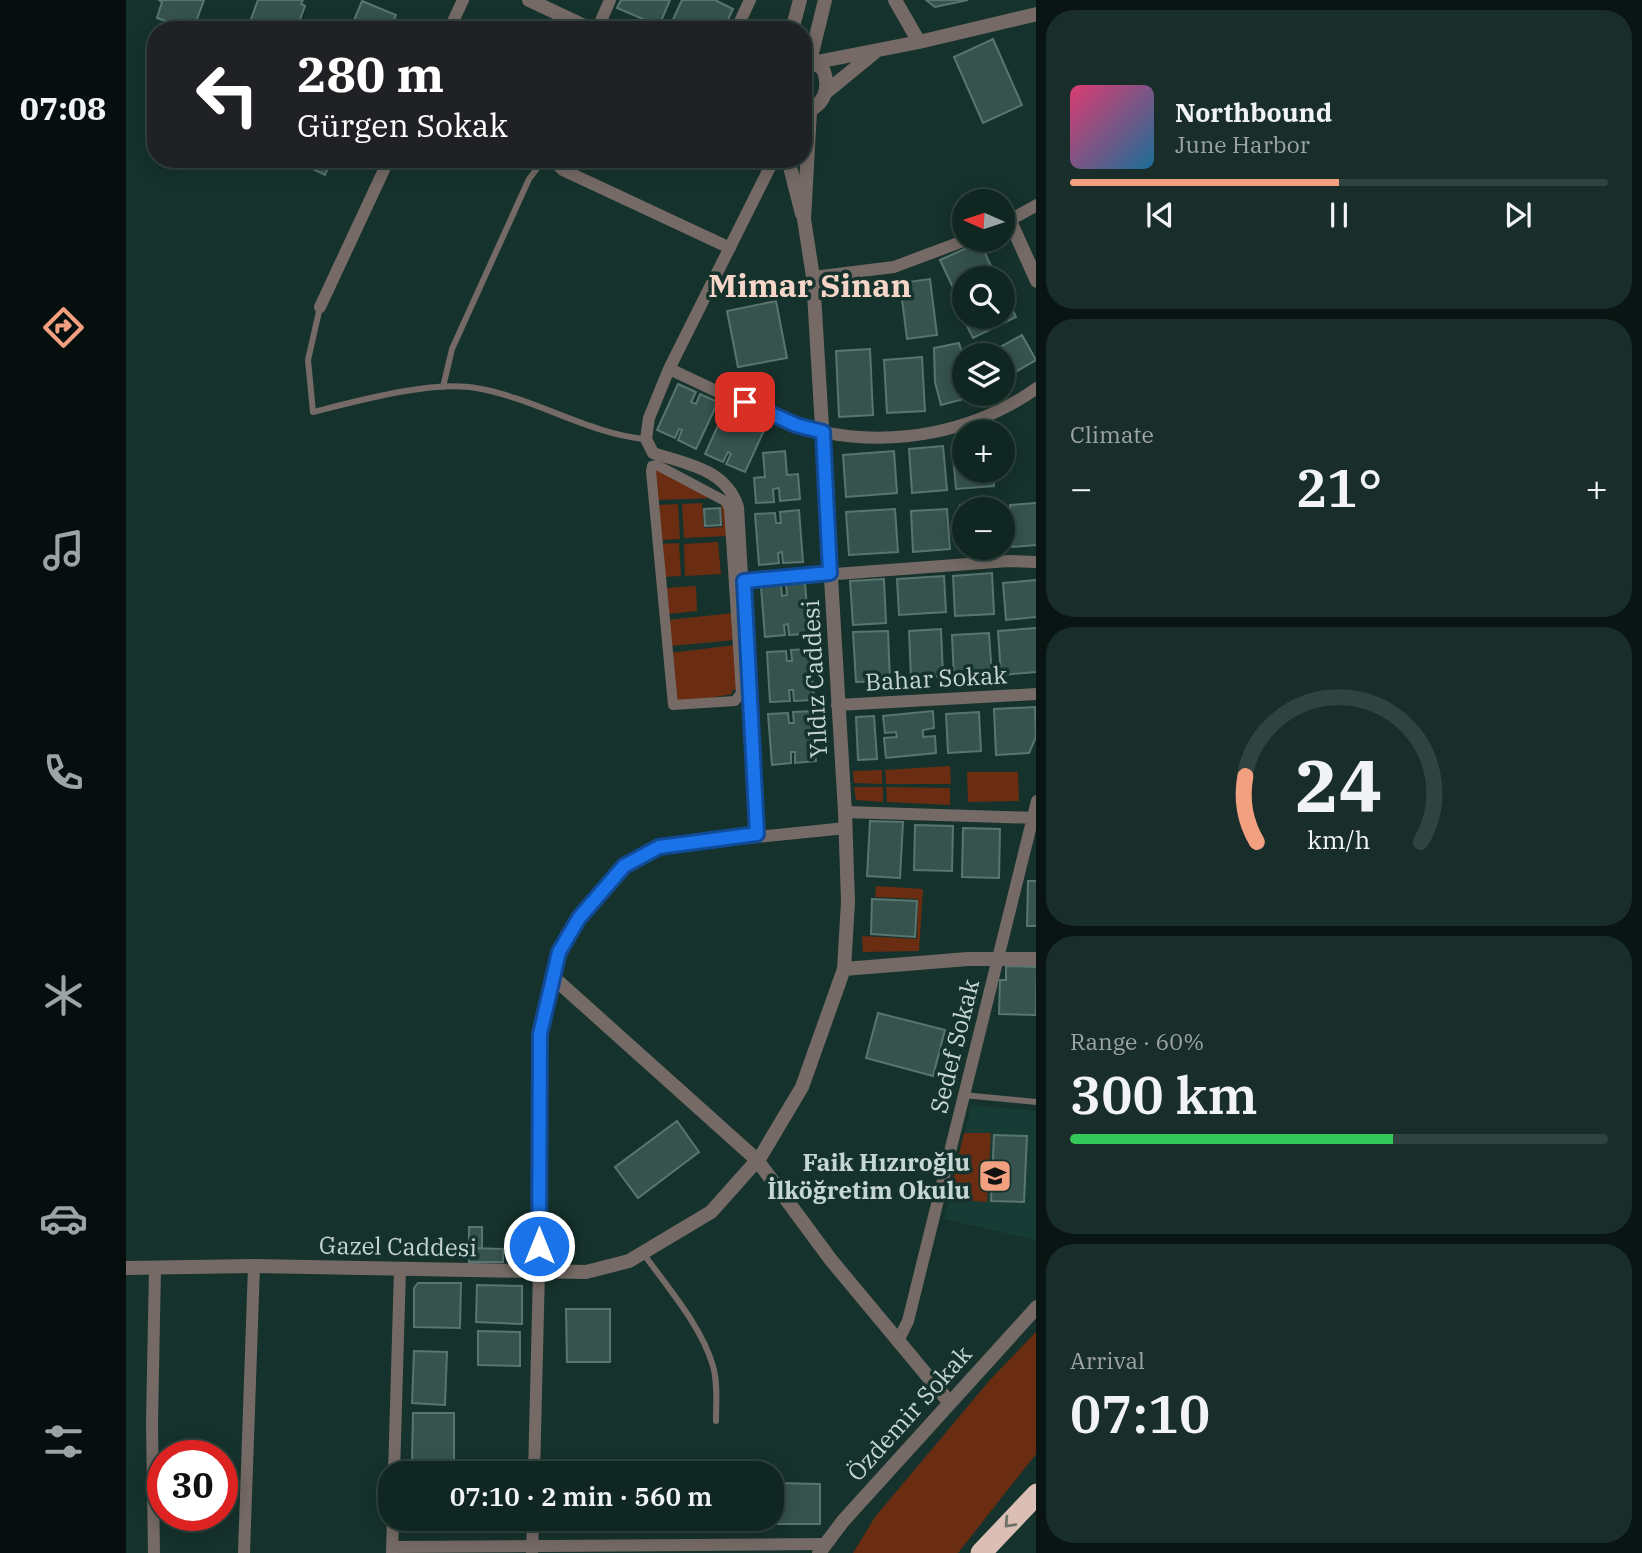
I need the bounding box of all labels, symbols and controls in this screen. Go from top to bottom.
text: 280 m [297,42,444,105]
icon: left [182,49,273,140]
text: 07:08 [20,87,106,129]
text: Northbound [1175,95,1332,129]
text: Gürgen Sokak [297,104,508,146]
text: June Harbor [1175,129,1310,159]
north arrow [952,189,1015,252]
map controls [952,189,1015,560]
icon: previous [1141,196,1179,234]
icon: pause [1320,196,1358,234]
icon: next [1499,196,1537,234]
district label: Mimar Sinan [708,264,912,306]
button: search [952,266,1015,329]
icon: directions [39,303,88,352]
button: layers [952,343,1015,406]
pin [715,372,775,432]
icon: arrive [726,383,764,421]
text: Climate [1070,419,1154,449]
button: + [952,420,1015,483]
text: 21° [1296,454,1382,521]
text: − [1070,463,1093,512]
text: + [1585,463,1608,512]
button: − [952,497,1015,560]
icon: music [39,526,88,575]
street label: Yıldız Caddesi [794,599,834,759]
street label: Bahar Sokak [864,658,1008,698]
text: 24 [1295,738,1383,833]
icon: phone [39,748,88,797]
text: km/h [1307,823,1371,856]
icon: climate [39,971,88,1020]
street label: Sedef Sokak [922,976,986,1116]
text: Range · 60% [1070,1026,1204,1056]
text: 300 km [1070,1061,1258,1128]
place label: Faik Hızıroğlu İlköğretim Okulu [767,1146,970,1206]
school or university icon: Faik Hızıroğlu İlköğretim Okulu [976,1157,1014,1195]
icon: car [39,1194,88,1243]
position arrow [502,1209,576,1283]
street label: Gazel Caddesi [319,1229,477,1263]
street label: Özdemir Sokak [840,1338,978,1488]
text: Arrival [1070,1345,1145,1375]
text: 07:10 [1070,1380,1210,1447]
icon: filters [39,1417,88,1466]
speed limit sign: 30 [147,1440,238,1531]
text: 07:10 · 2 min · 560 m [450,1479,712,1513]
one-way arrow [1004,1515,1017,1528]

